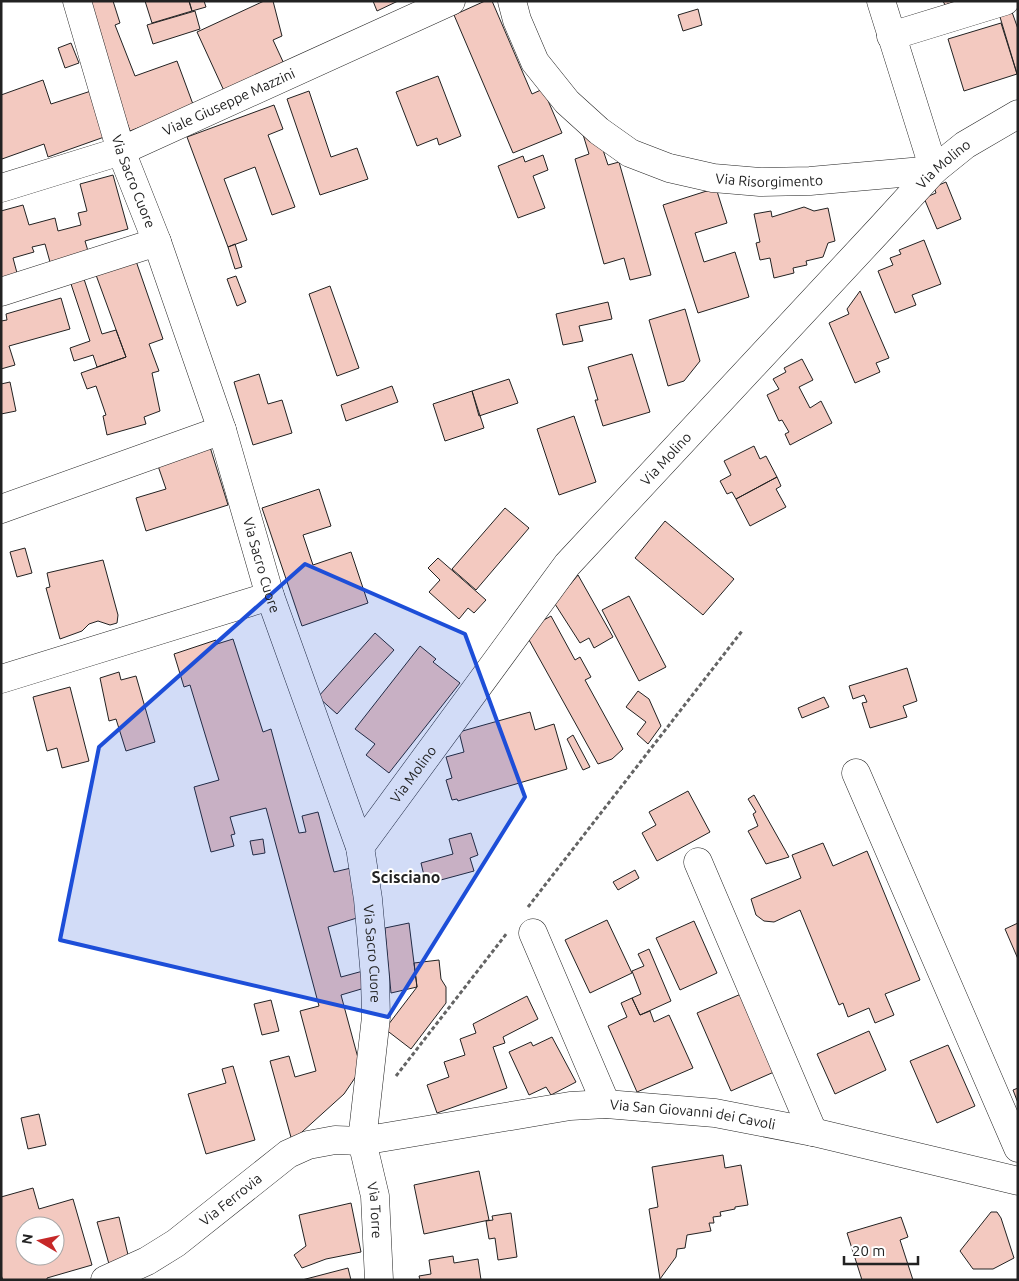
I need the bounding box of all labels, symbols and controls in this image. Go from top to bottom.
street label: Viale Giuseppe Mazzini [160,65,297,139]
street label: Via Sacro Cuore [109,133,159,230]
street label: Via Molino [913,136,973,192]
street label: Via Risorgimento [715,170,824,190]
street label: Via Molino [637,429,695,489]
street label: Via Sacro Cuore [240,516,283,615]
street label: Via Molino [387,743,439,806]
district label: Scisciano [372,868,440,886]
street label: Via Sacro Cuore [361,904,384,1003]
street label: Via San Giovanni dei Cavoli [609,1096,777,1133]
street label: Via Ferrovia [196,1170,265,1229]
street label: Via Torre [364,1180,385,1239]
north arrow [15,1216,65,1266]
text: N [18,1233,36,1245]
scale bar [844,1234,918,1266]
text: 20 m [852,1242,885,1259]

